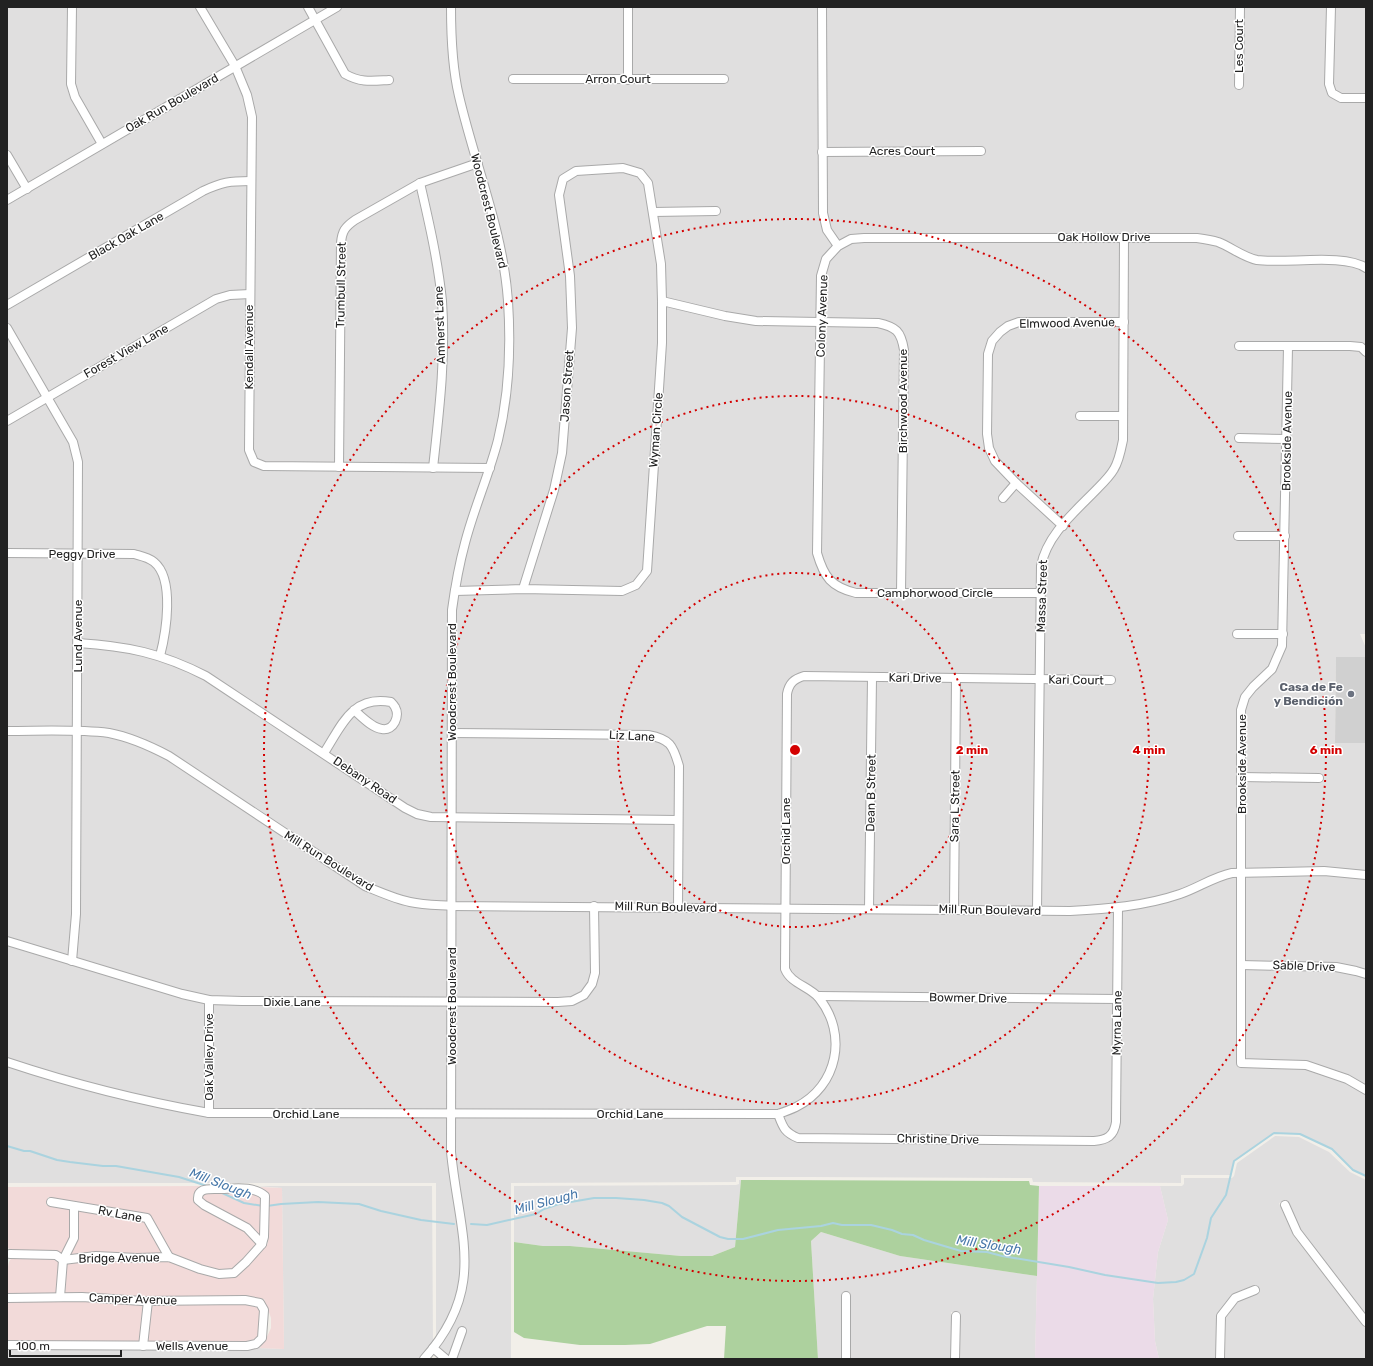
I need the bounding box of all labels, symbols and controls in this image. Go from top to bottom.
street label: Les Court [1232,19,1246,73]
street label: Oak Run Boulevard [123,71,221,135]
street label: Arron Court [585,72,651,86]
street label: Acres Court [869,144,935,158]
street label: Woodcrest Boulevard [468,152,510,270]
street label: Black Oak Lane [86,209,166,263]
street label: Oak Hollow Drive [1058,230,1151,244]
street label: Trumbull Street [333,241,349,328]
street label: Colony Avenue [814,274,830,358]
street label: Amherst Lane [432,285,448,364]
street label: Kendall Avenue [242,304,256,390]
street label: Elmwood Avenue [1019,315,1115,331]
street label: Forest View Lane [81,321,171,381]
street label: Jason Street [558,349,577,422]
street label: Birchwood Avenue [896,349,910,453]
street label: Brookside Avenue [1279,391,1295,491]
street label: Wyman Circle [646,392,666,468]
street label: Peggy Drive [49,547,116,561]
street label: Massa Street [1034,559,1050,633]
street label: Camphorwood Circle [877,586,993,600]
street label: Lund Avenue [71,599,85,672]
street label: Woodcrest Boulevard [445,623,459,741]
street label: Kari Drive [888,671,942,685]
street label: Kari Court [1048,673,1104,687]
place label: Casa de Fe y Bendición [1274,680,1343,708]
marker: Casa de Fe y Bendición [1346,689,1356,699]
street label: Brookside Avenue [1235,714,1249,814]
street label: Liz Lane [609,728,656,744]
centre of rings [788,743,802,757]
text: 2 min [956,743,989,757]
text: 4 min [1133,743,1166,757]
text: 6 min [1310,743,1343,757]
street label: Debany Road [331,754,399,806]
street label: Dean B Street [863,754,879,832]
street label: Sara L Street [947,769,963,842]
street label: Orchid Lane [779,797,793,864]
street label: Mill Run Boulevard [282,828,376,894]
street label: Mill Run Boulevard [615,899,717,915]
street label: Mill Run Boulevard [939,902,1041,918]
street label: Woodcrest Boulevard [445,947,459,1065]
street label: Sable Drive [1272,958,1336,974]
street label: Bowmer Drive [929,990,1007,1006]
street label: Myrna Lane [1109,990,1125,1056]
street label: Dixie Lane [263,995,321,1009]
street label: Oak Valley Drive [202,1013,216,1101]
street label: Orchid Lane [273,1107,340,1121]
street label: Orchid Lane [597,1107,664,1121]
street label: Christine Drive [897,1131,980,1147]
water label: Mill Slough [187,1165,254,1203]
water label: Mill Slough [513,1186,580,1218]
street label: Rv Lane [97,1203,143,1225]
water label: Mill Slough [955,1232,1022,1258]
street label: Bridge Avenue [78,1250,160,1266]
street label: Camper Avenue [89,1290,178,1308]
scale bar [10,1332,121,1358]
text: 100 m [16,1339,50,1353]
street label: Wells Avenue [156,1339,229,1353]

